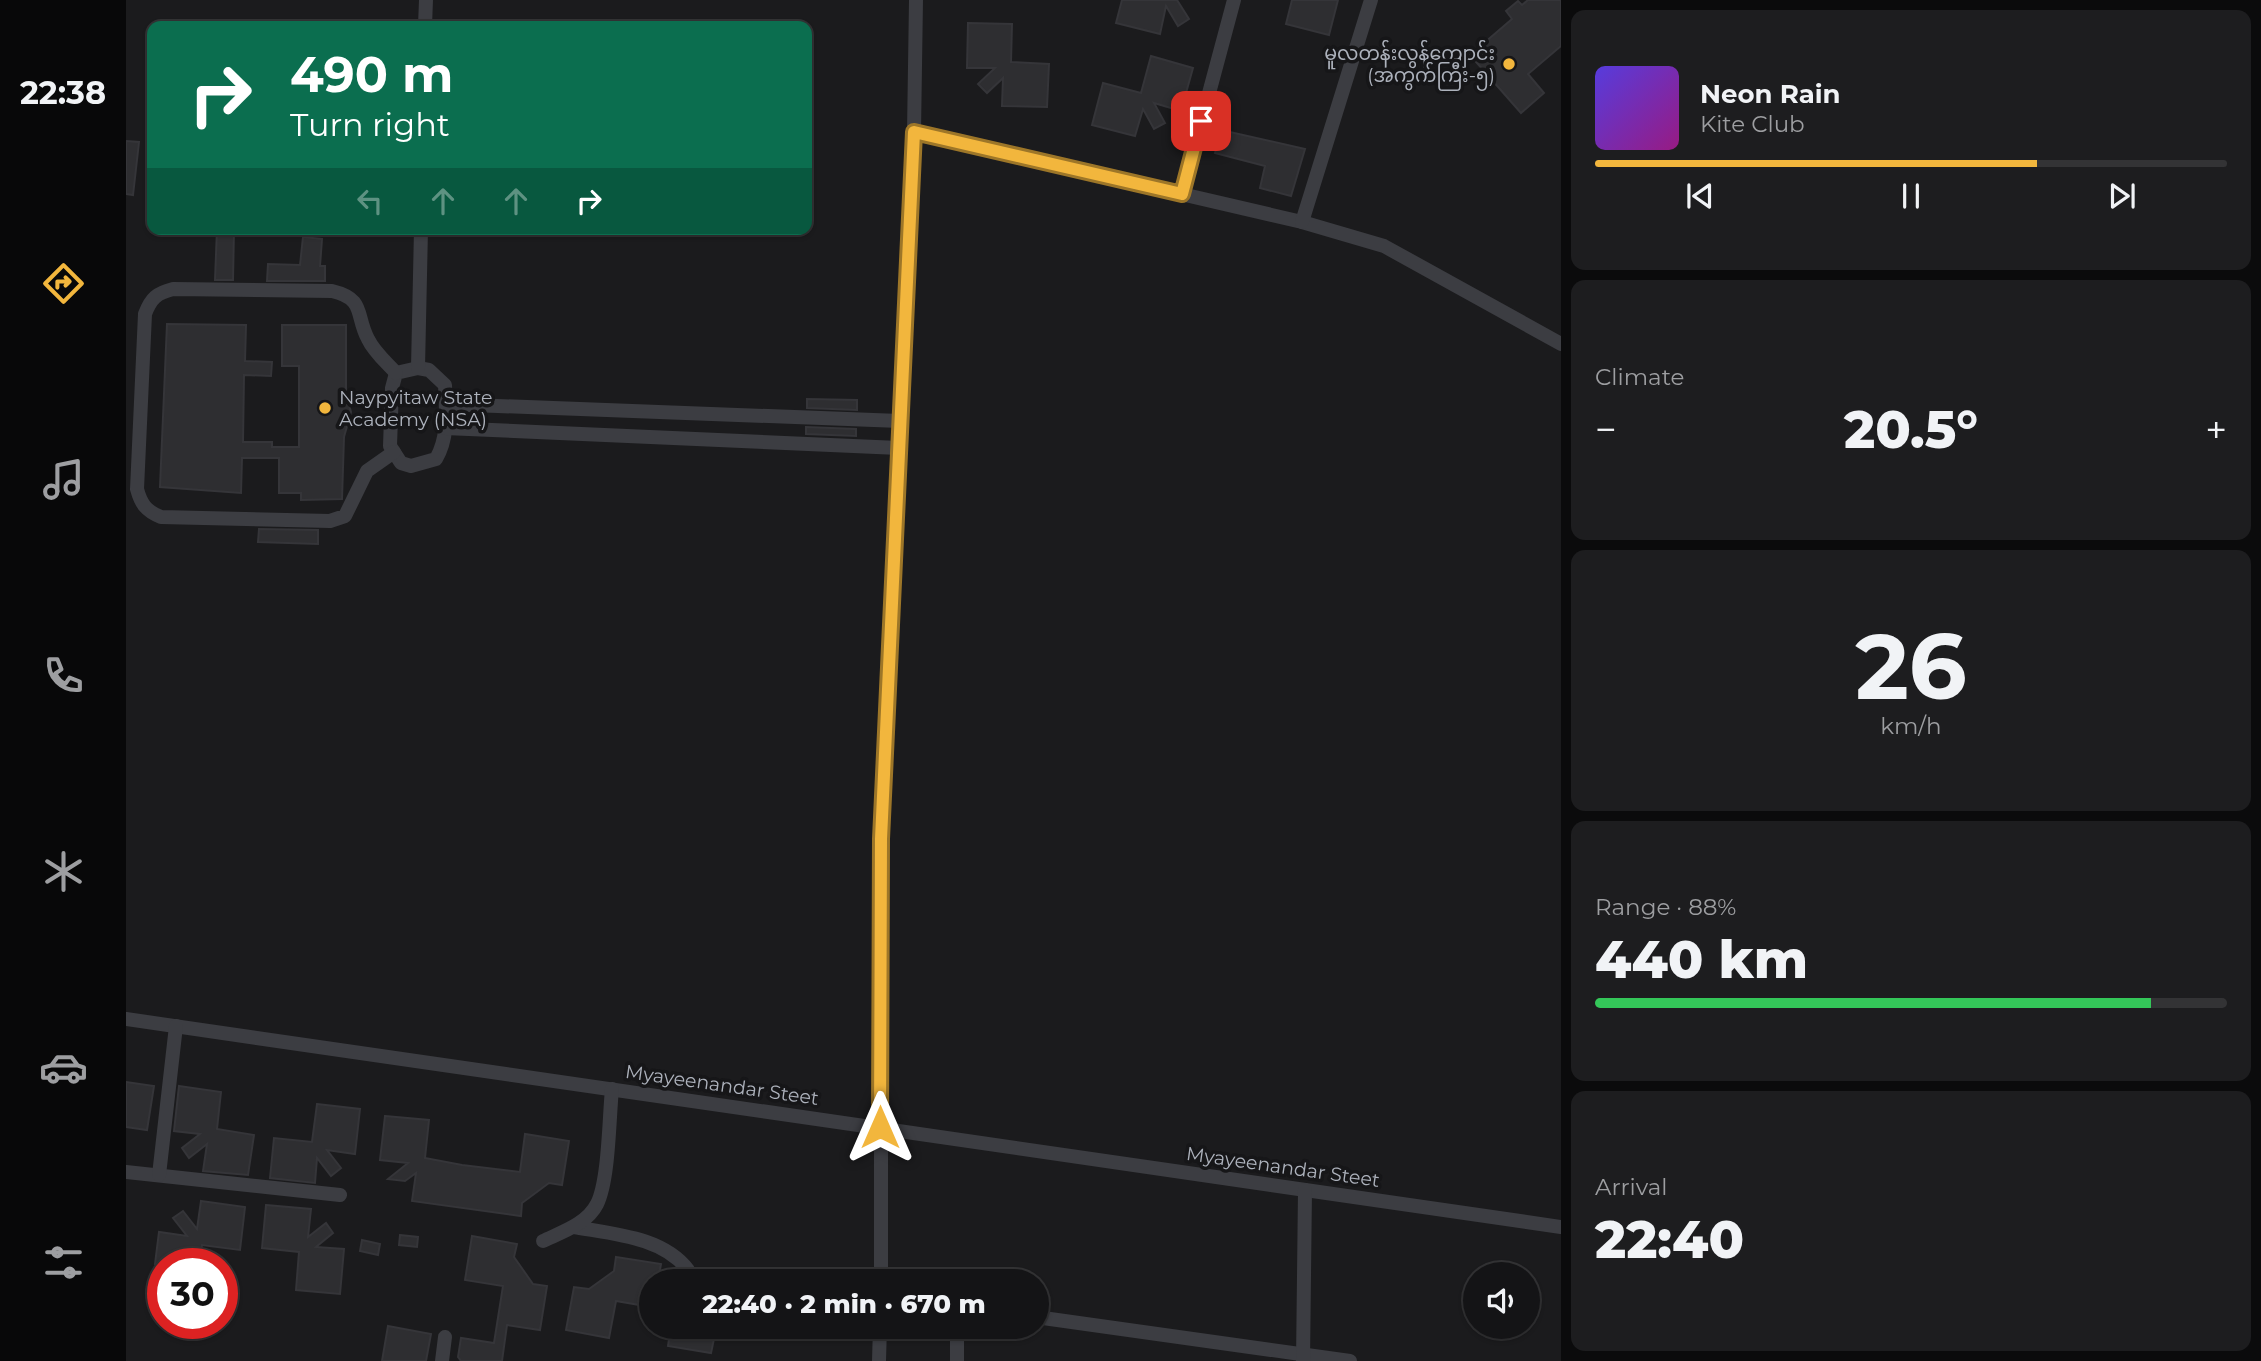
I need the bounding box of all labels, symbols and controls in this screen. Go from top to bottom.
place label: မူလတန်းလွန်ကျောင်း (အကွက်ကြီး-၅) [1324,39,1495,91]
text: 490 m [290,45,453,104]
icon: right [175,49,266,140]
marker: မူလတန်းလွန်ကျောင်း (အကွက်ကြီး-၅) [1501,56,1517,72]
text: 22:38 [20,73,106,112]
text: Neon Rain [1700,78,1841,110]
pin [1171,91,1231,151]
icon: arrive [1182,102,1220,140]
text: Turn right [290,105,450,144]
text: Kite Club [1700,110,1805,138]
icon: previous [1681,177,1719,215]
icon: pause [1892,177,1930,215]
icon: next [2103,177,2141,215]
icon: left [351,182,389,220]
icon: ahead [424,182,462,220]
icon: ahead [497,182,535,220]
icon: right [570,182,608,220]
icon: directions [39,259,88,308]
text: Climate [1595,363,1684,391]
place label: Naypyitaw State Academy (NSA) [339,386,493,431]
text: 20.5° [1844,398,1978,461]
marker: Naypyitaw State Academy (NSA) [317,400,333,416]
text: − [1595,406,1617,453]
text: + [2205,406,2227,453]
icon: music [39,455,88,504]
text: 26 [1855,611,1967,722]
icon: phone [39,651,88,700]
text: km/h [1880,712,1942,740]
icon: climate [39,847,88,896]
text: Range · 88% [1595,893,1736,921]
text: 440 km [1595,928,1808,991]
icon: car [39,1043,88,1092]
street label: Myayeenandar Steet [624,1060,821,1110]
position arrow [843,1090,917,1164]
street label: Myayeenandar Steet [1185,1142,1382,1192]
text: Arrival [1595,1173,1668,1201]
text: 22:40 [1595,1208,1744,1271]
icon: filters [39,1238,88,1287]
speed limit sign: 30 [147,1248,238,1339]
map controls [1463,1262,1540,1339]
button: sound [1463,1262,1540,1339]
text: 22:40 · 2 min · 670 m [702,1288,986,1320]

